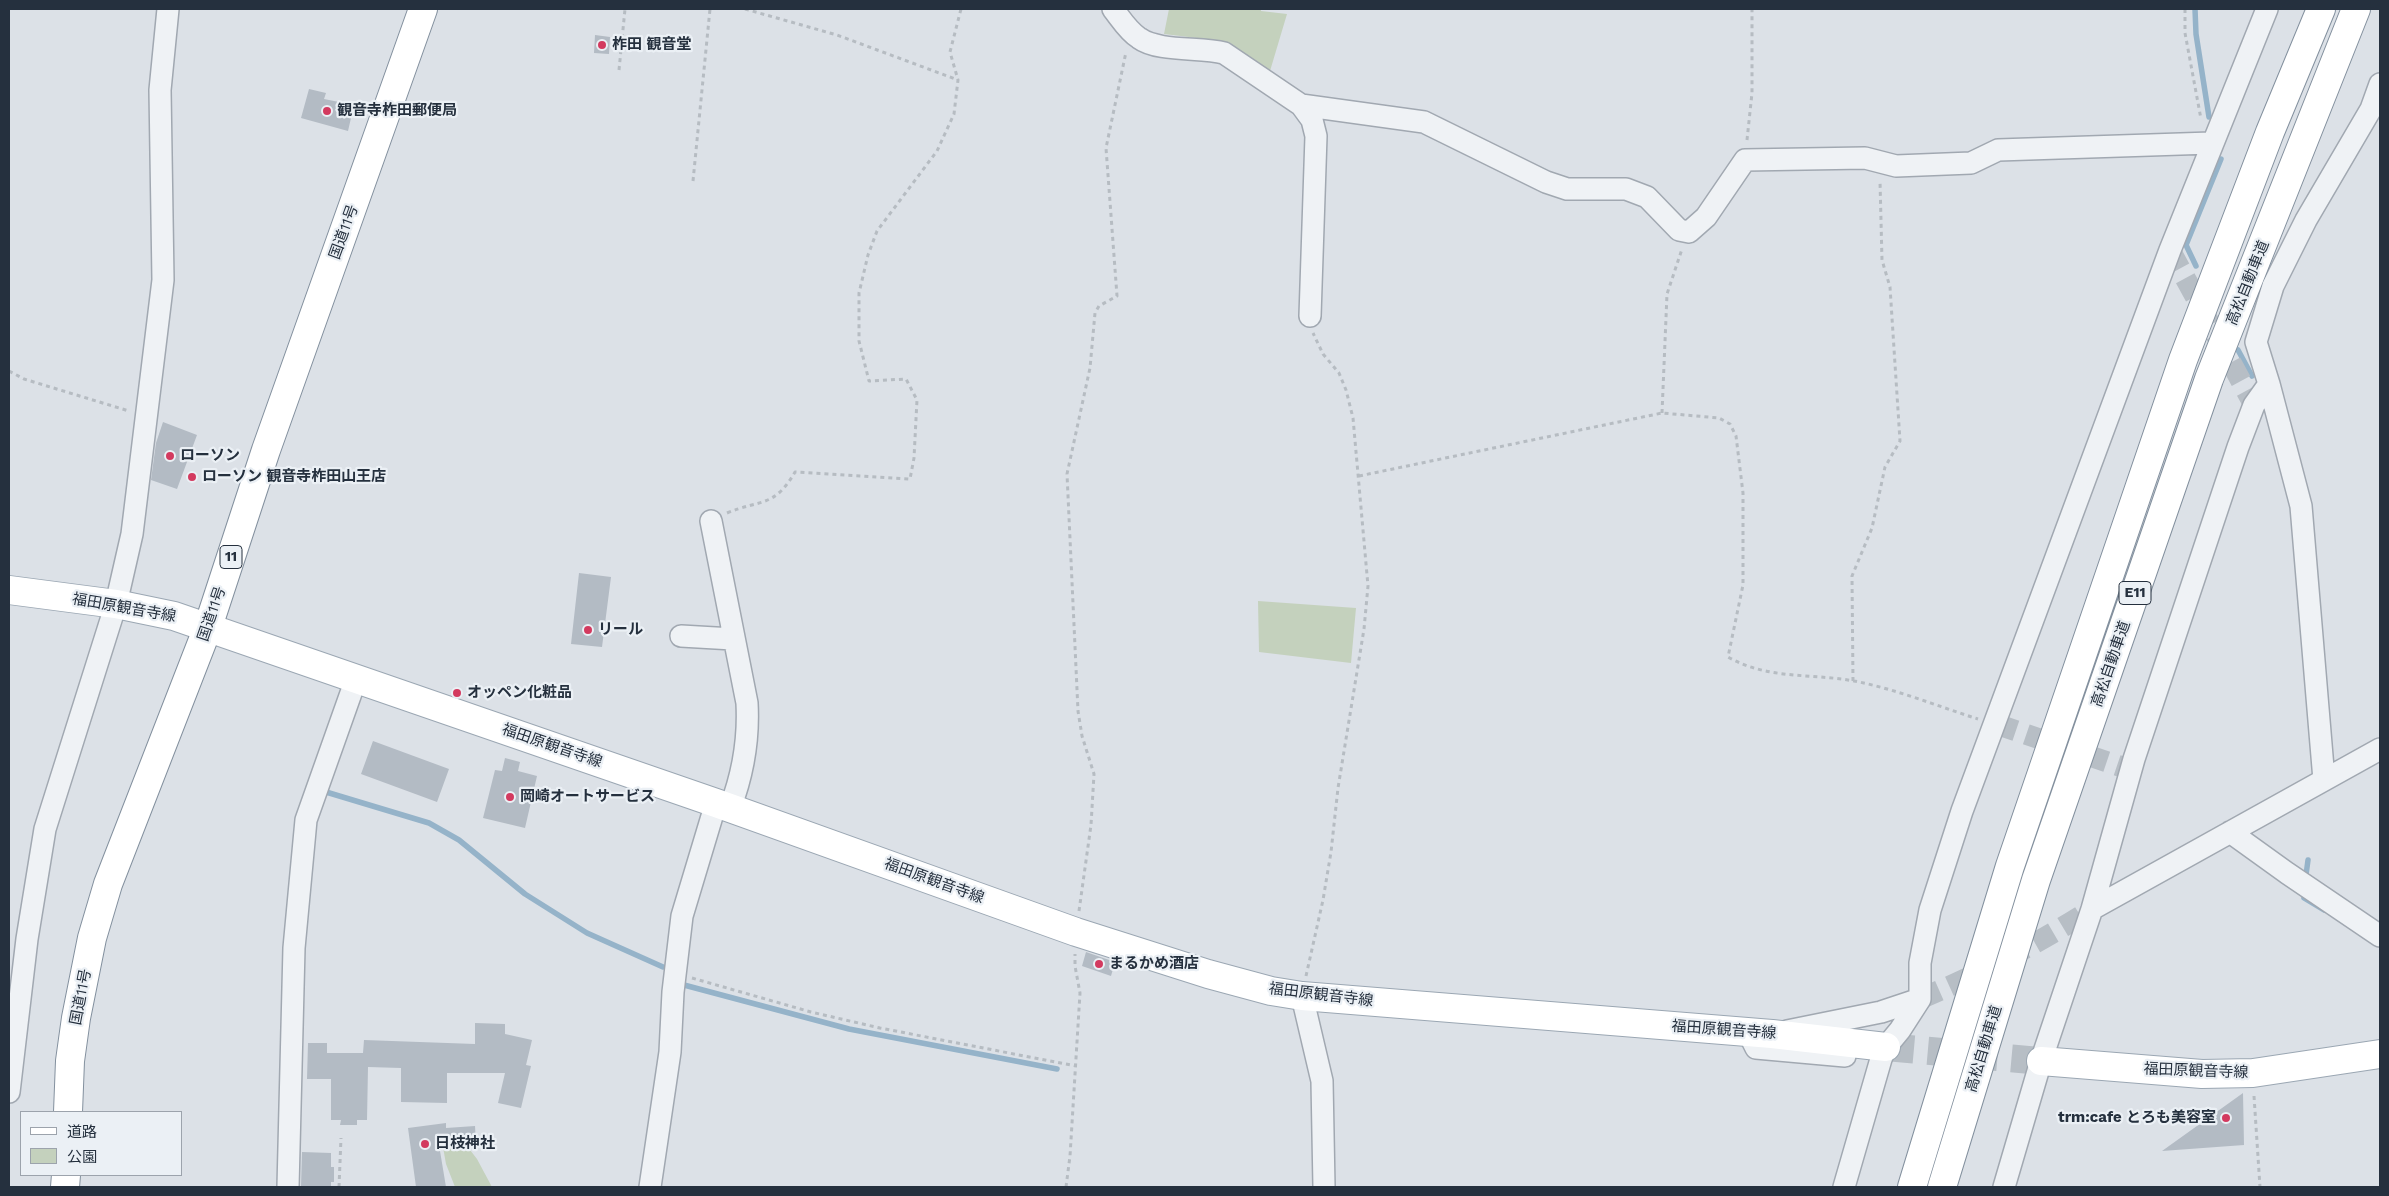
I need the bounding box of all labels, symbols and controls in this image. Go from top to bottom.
place label: 柞田 観音堂 [612,36,691,54]
marker: 柞田 観音堂 [596,39,608,51]
place label: 観音寺柞田郵便局 [337,102,457,120]
marker: 観音寺柞田郵便局 [321,105,333,117]
street label: 国道11号 [326,202,362,262]
street label: 高松自動車道 [2223,238,2273,328]
place label: ローソン [180,447,240,465]
marker: ローソン [164,450,176,462]
place label: ローソン 観音寺柞田山王店 [202,468,386,486]
marker: ローソン 観音寺柞田山王店 [186,471,198,483]
road number: 11 [220,546,242,568]
road number: E11 [2119,582,2151,604]
street label: 国道11号 [194,584,230,644]
street label: 福田原観音寺線 [71,590,177,626]
street label: 高松自動車道 [2088,619,2134,709]
place label: リール [598,621,643,639]
marker: リール [582,624,594,636]
place label: オッペン化粧品 [467,684,572,702]
marker: オッペン化粧品 [451,687,463,699]
street label: 福田原観音寺線 [499,720,605,772]
place label: 岡崎オートサービス [520,788,655,806]
marker: 岡崎オートサービス [504,791,516,803]
street label: 福田原観音寺線 [882,855,986,907]
place label: まるかめ酒店 [1109,955,1199,973]
marker: まるかめ酒店 [1093,958,1105,970]
street label: 国道11号 [67,967,95,1027]
street label: 福田原観音寺線 [1268,980,1374,1010]
street label: 高松自動車道 [1962,1003,2006,1095]
street label: 福田原観音寺線 [1671,1017,1777,1043]
street label: 福田原観音寺線 [2143,1060,2249,1082]
place label: trm:cafe とろも美容室 [2058,1109,2216,1127]
legend [20,1111,182,1176]
marker: trm:cafe とろも美容室 [2220,1112,2232,1124]
text: 道路 [67,1123,97,1141]
place label: 日枝神社 [435,1135,495,1153]
marker: 日枝神社 [419,1138,431,1150]
text: 公園 [67,1148,97,1166]

